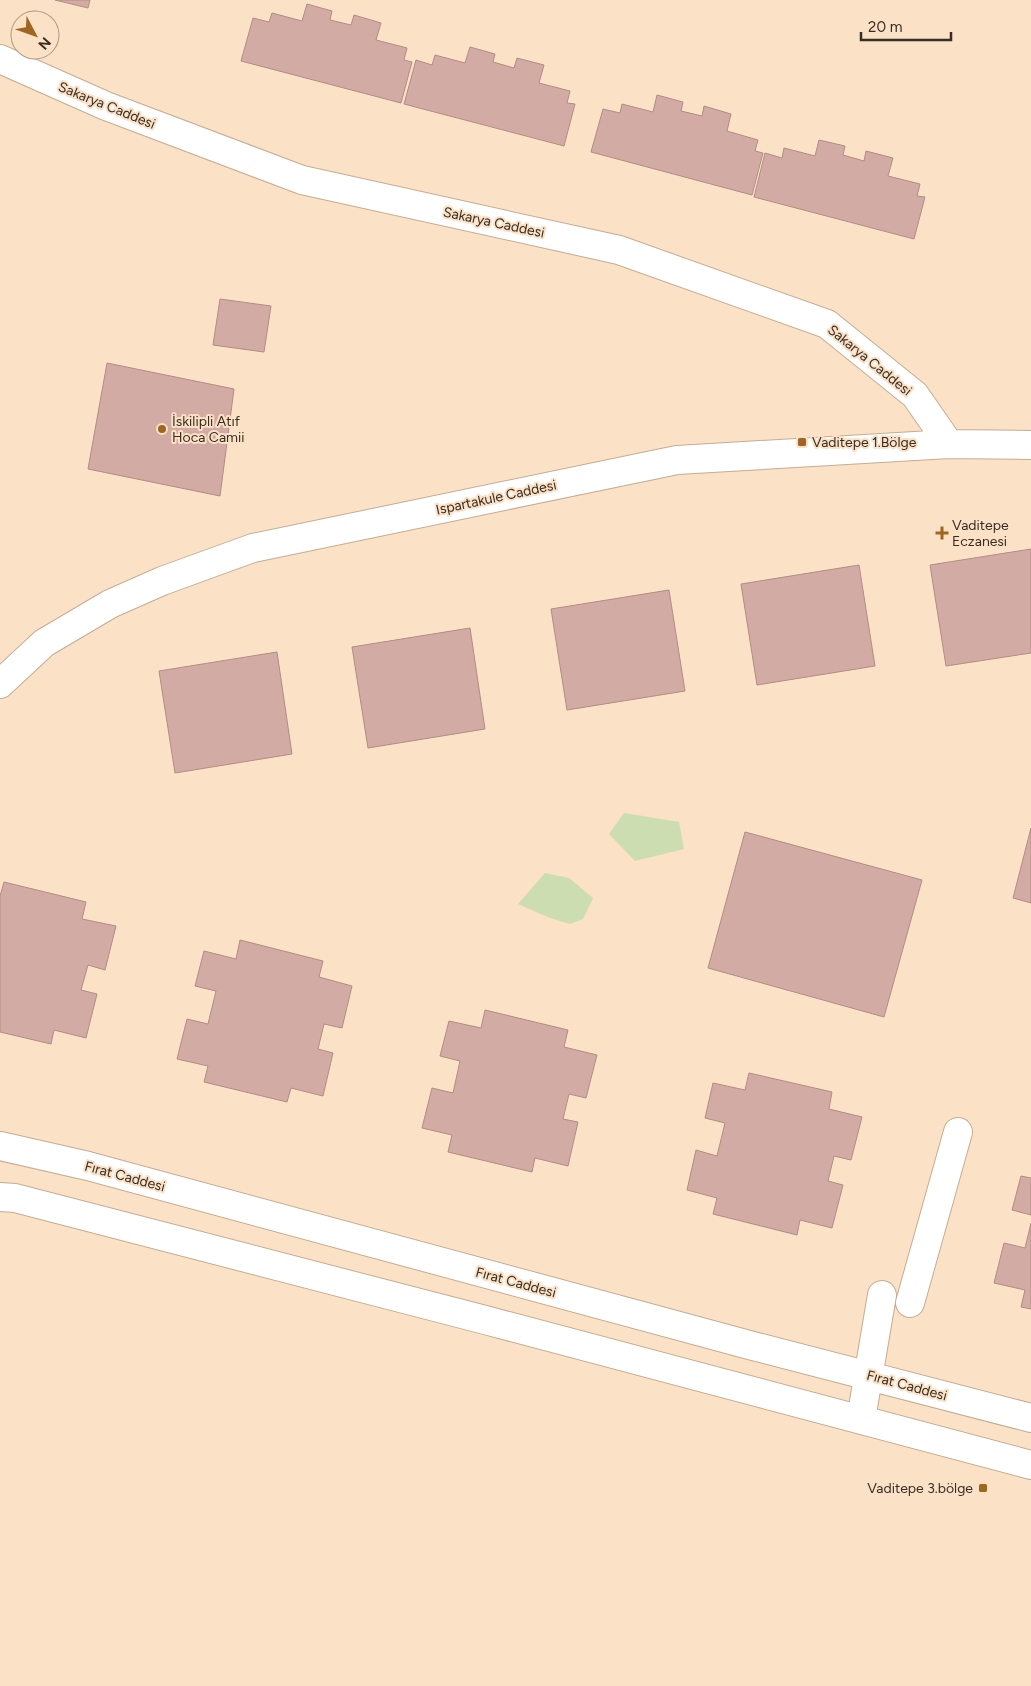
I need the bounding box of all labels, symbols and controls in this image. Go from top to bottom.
north arrow [10,10,60,60]
scale bar [861,10,951,42]
text: 20 m [868,18,902,36]
text: N [34,34,54,53]
street label: Sakarya Caddesi [56,78,158,133]
street label: Sakarya Caddesi [442,203,546,242]
street label: Sakarya Caddesi [824,321,915,399]
place label: İskilipli Atıf Hoca Camii [172,413,244,446]
marker: İskilipli Atıf Hoca Camii [156,423,168,435]
place label: Vaditepe 1.Bölge [812,434,917,451]
marker: Vaditepe 1.Bölge [796,436,808,448]
street label: Ispartakule Caddesi [434,476,558,519]
place label: Vaditepe Eczanesi [952,517,1009,550]
marker: Vaditepe Eczanesi [936,527,948,539]
street label: Fırat Caddesi [83,1158,167,1195]
street label: Fırat Caddesi [474,1264,558,1301]
street label: Fırat Caddesi [865,1367,949,1404]
place label: Vaditepe 3.bölge [867,1480,973,1497]
marker: Vaditepe 3.bölge [977,1482,989,1494]

